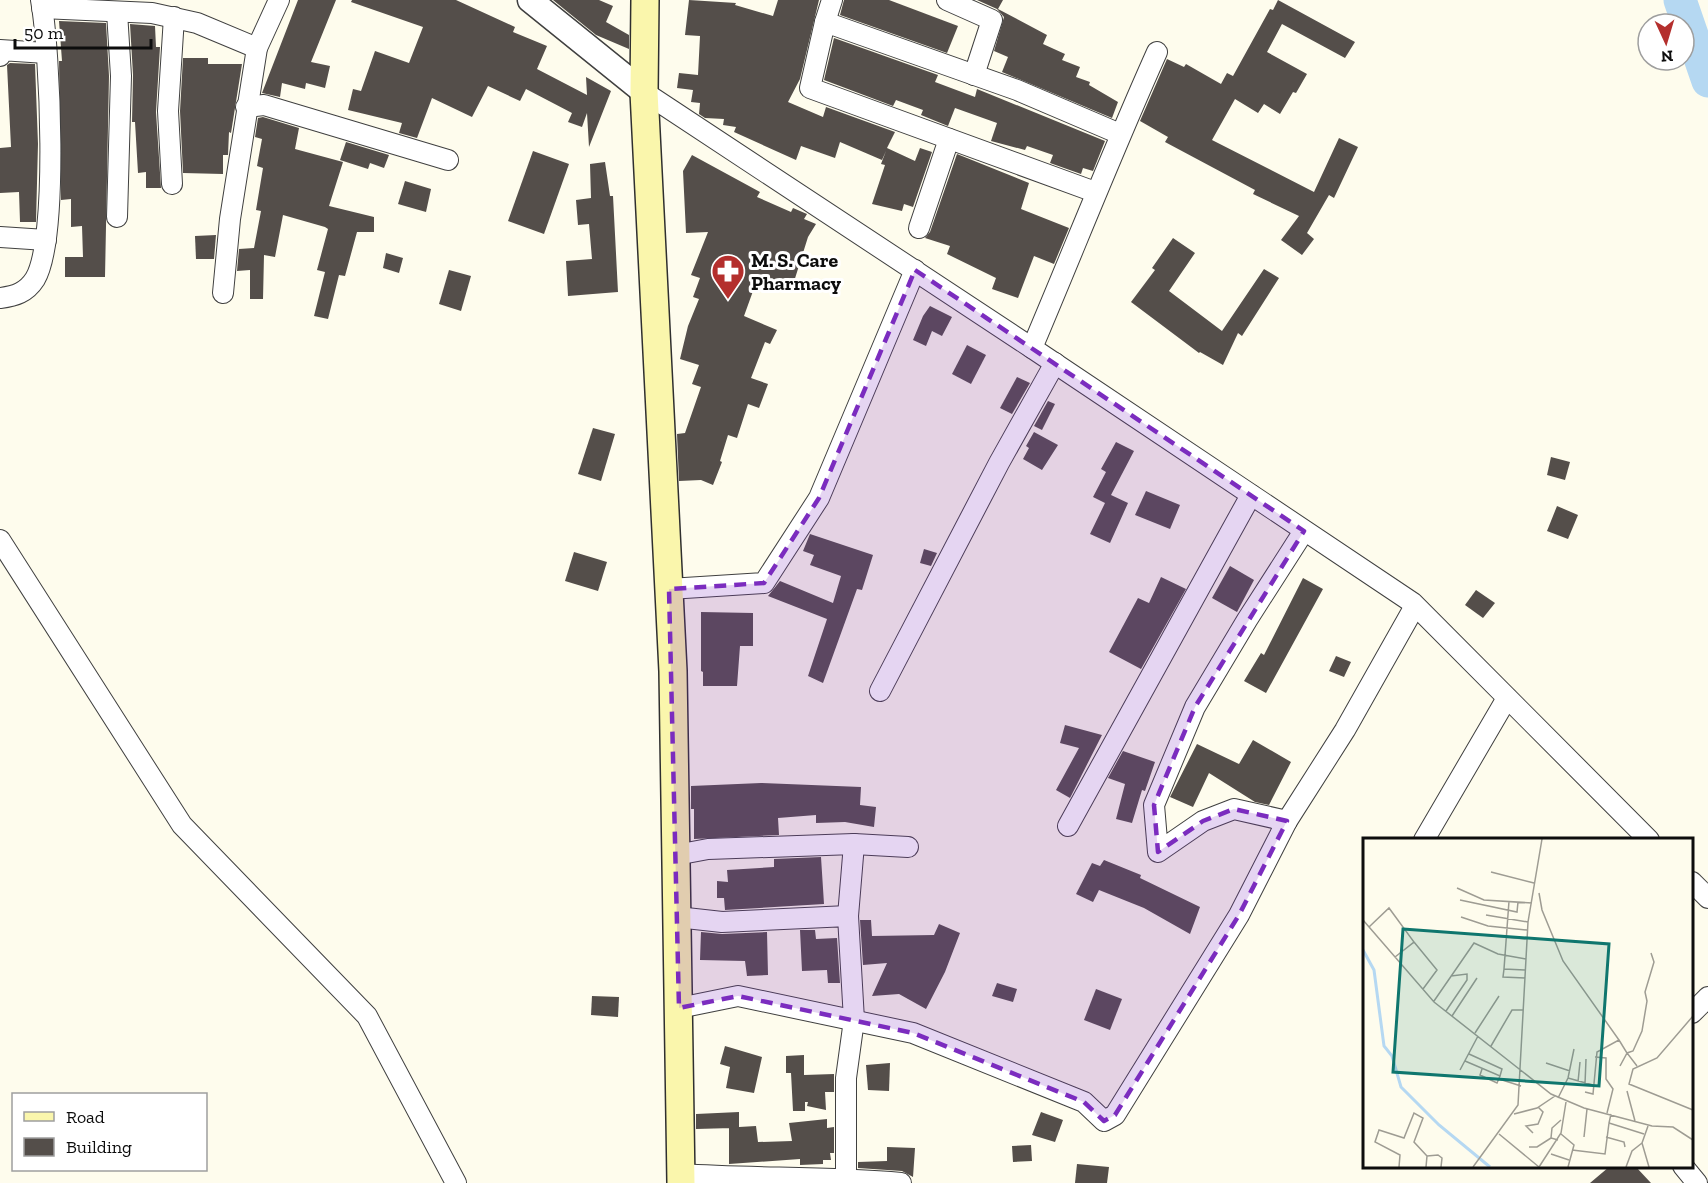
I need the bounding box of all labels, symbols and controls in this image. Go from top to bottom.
scale bar [15,12,152,50]
north arrow [1636,12,1696,72]
text: 50 m [24,22,64,44]
text: N [1660,47,1674,66]
place label: M. S. Care Pharmacy [751,248,842,295]
pharmacy icon: M. S. Care Pharmacy [710,253,746,300]
inset map [1363,838,1693,1168]
legend [12,1093,207,1171]
text: Road [66,1106,105,1128]
text: Building [66,1136,132,1158]

